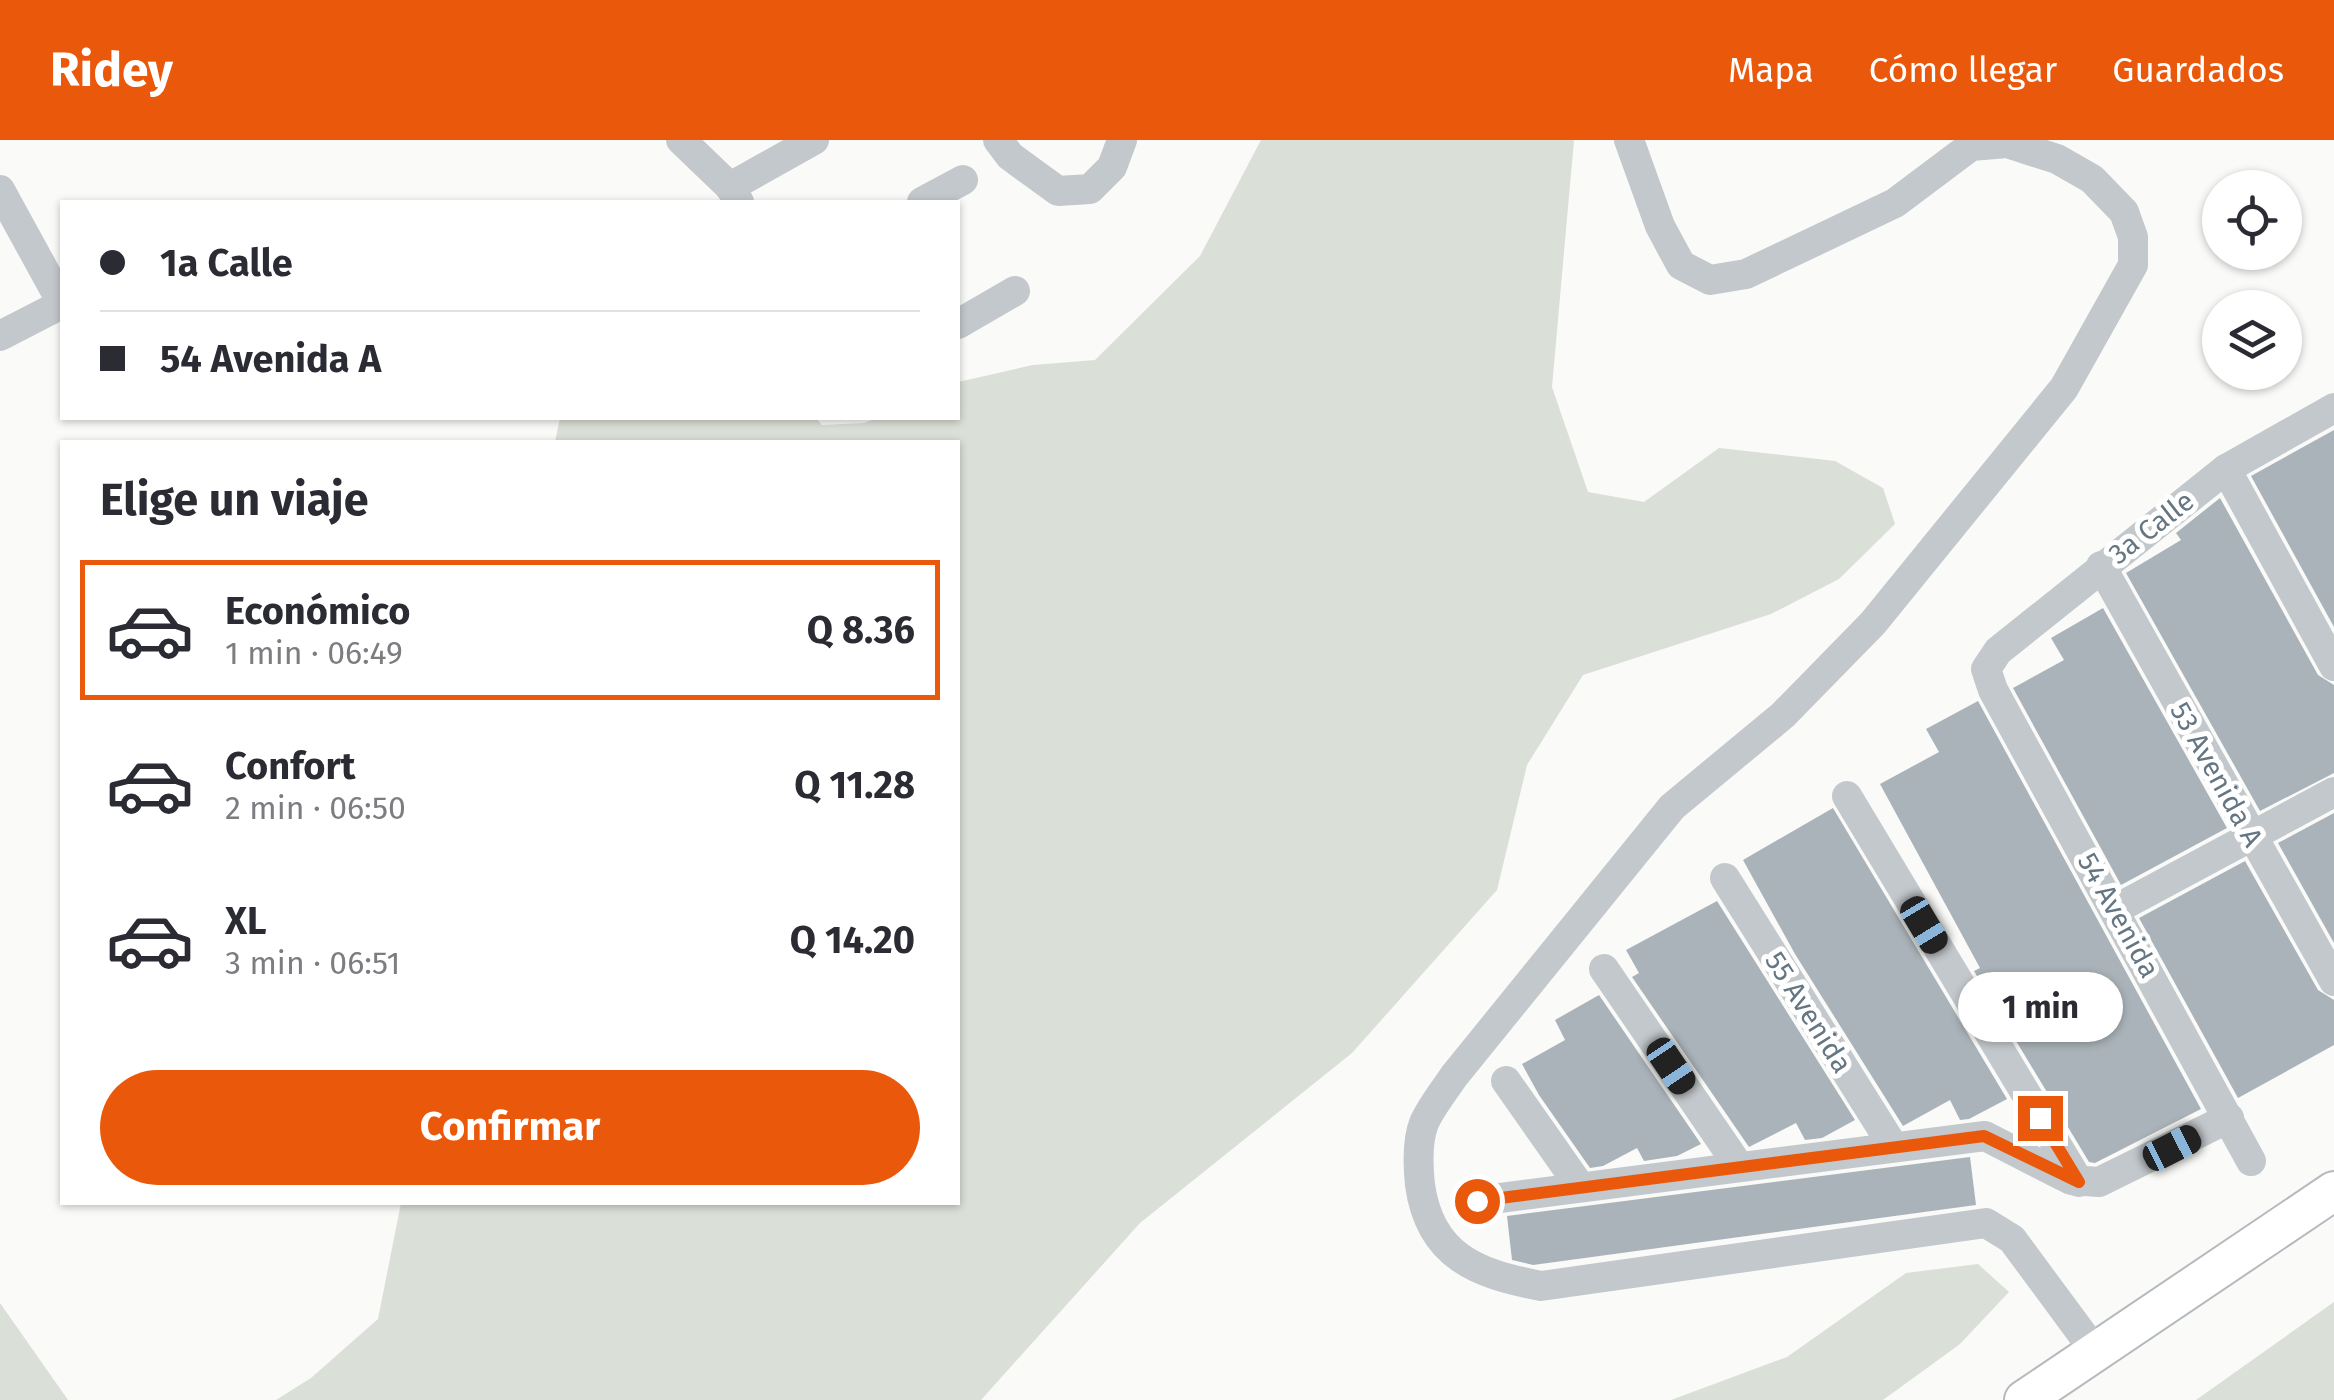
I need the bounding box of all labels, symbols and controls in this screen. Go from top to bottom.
text: Ridey [50,41,173,99]
text: Mapa [1728,49,1814,91]
text: Cómo llegar [1869,49,2057,91]
text: Guardados [2112,49,2284,91]
map controls [2202,170,2302,390]
button: locate [2202,170,2302,270]
text: 1a Calle [160,240,293,286]
button: layers [2202,290,2302,390]
text: 54 Avenida A [160,336,381,382]
text: Elige un viaje [100,473,368,527]
street label: 3a Calle [2102,484,2200,571]
icon: car [105,585,195,675]
text: Económico [225,588,410,634]
text: Q 8.36 [807,607,915,653]
text: 1 min · 06:49 [225,634,403,672]
street label: 53 Avenida A [2163,696,2270,852]
icon: car [105,740,195,830]
text: Confort [225,743,355,789]
text: Q 11.28 [794,762,915,808]
text: 2 min · 06:50 [225,789,406,827]
street label: 54 Avenida [2071,847,2166,983]
car [1896,892,1952,958]
icon: car [105,895,195,985]
text: XL [225,898,267,944]
text: Q 14.20 [790,917,915,963]
text: 3 min · 06:51 [225,944,400,982]
street label: 55 Avenida [1758,946,1859,1079]
callout: 1 min [1958,973,2122,1043]
text: 1 min [2002,988,2079,1026]
car [1642,1033,1700,1099]
button: Confirmar [100,1070,920,1185]
route end [2018,1096,2063,1141]
car [2138,1121,2206,1175]
route start [1455,1179,1500,1224]

